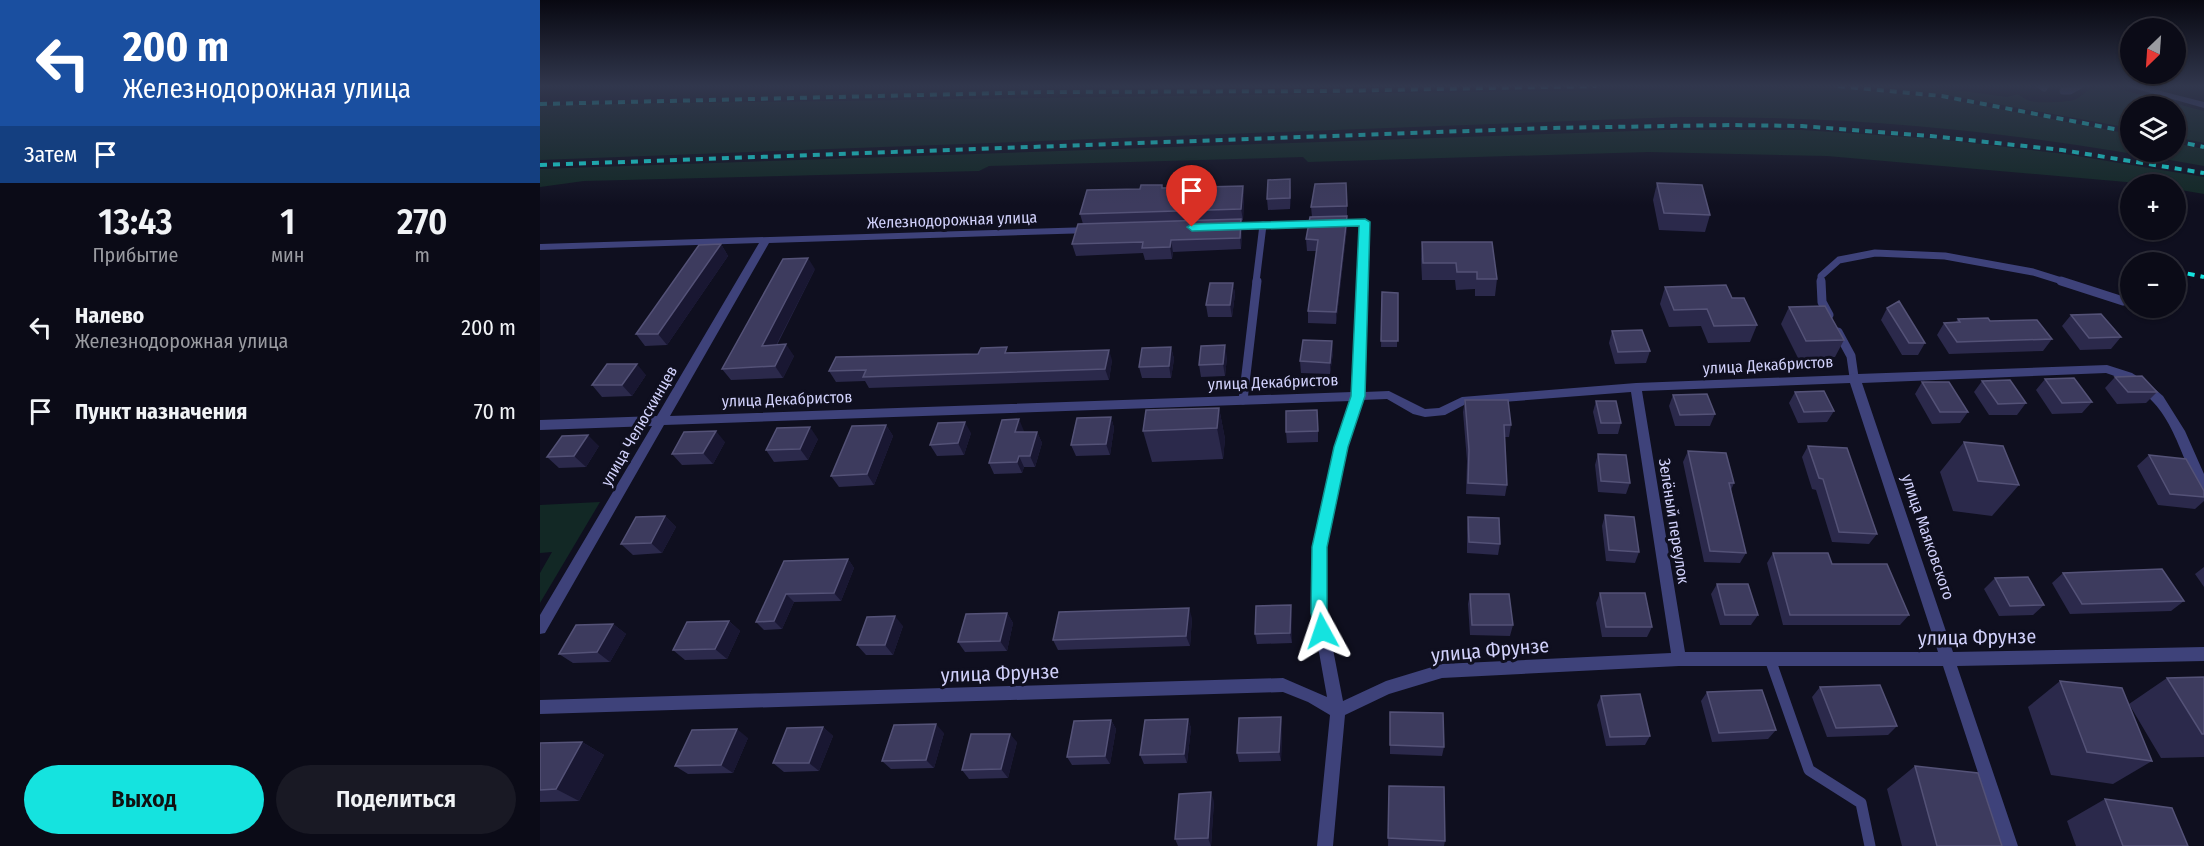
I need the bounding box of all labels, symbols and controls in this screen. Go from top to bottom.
north arrow [2120,18,2186,84]
map controls [2120,18,2186,318]
text: 200 m [123,22,229,72]
icon: left [24,24,102,102]
text: Железнодорожная улица [123,73,411,105]
button: layers [2120,96,2186,162]
icon: arrive [89,138,122,171]
text: Затем [24,141,77,168]
pin [1166,165,1217,227]
icon: arrive [1175,174,1208,207]
button: + [2120,174,2186,240]
text: 13:43 [98,200,173,244]
text: 1 [280,200,295,244]
text: 270 [397,200,447,244]
street label: Железнодорожная улица [866,208,1038,232]
text: Прибытие [93,243,178,267]
text: мин [271,243,304,267]
text: m [415,243,430,267]
button: − [2120,252,2186,318]
text: Налево [75,302,144,329]
icon: left [24,311,57,344]
text: 200 m [461,314,516,341]
text: Железнодорожная улица [75,329,288,353]
street label: улица Декабристов [1702,352,1834,378]
street label: улица Челюскинцев [597,363,681,489]
street label: улица Декабристов [1207,370,1339,394]
street label: улица Декабристов [721,387,853,411]
icon: arrive [24,395,57,428]
text: Пункт назначения [75,398,247,425]
text: 70 m [474,398,516,425]
street label: Зелёный переулок [1655,457,1693,586]
street label: улица Маяковского [1898,472,1958,602]
position arrow [1290,599,1354,663]
street label: улица Фрунзе [1918,624,2036,650]
street label: улица Фрунзе [1430,633,1550,667]
street label: улица Фрунзе [940,659,1060,687]
button: Выход [24,765,264,834]
button: Поделиться [276,765,516,834]

